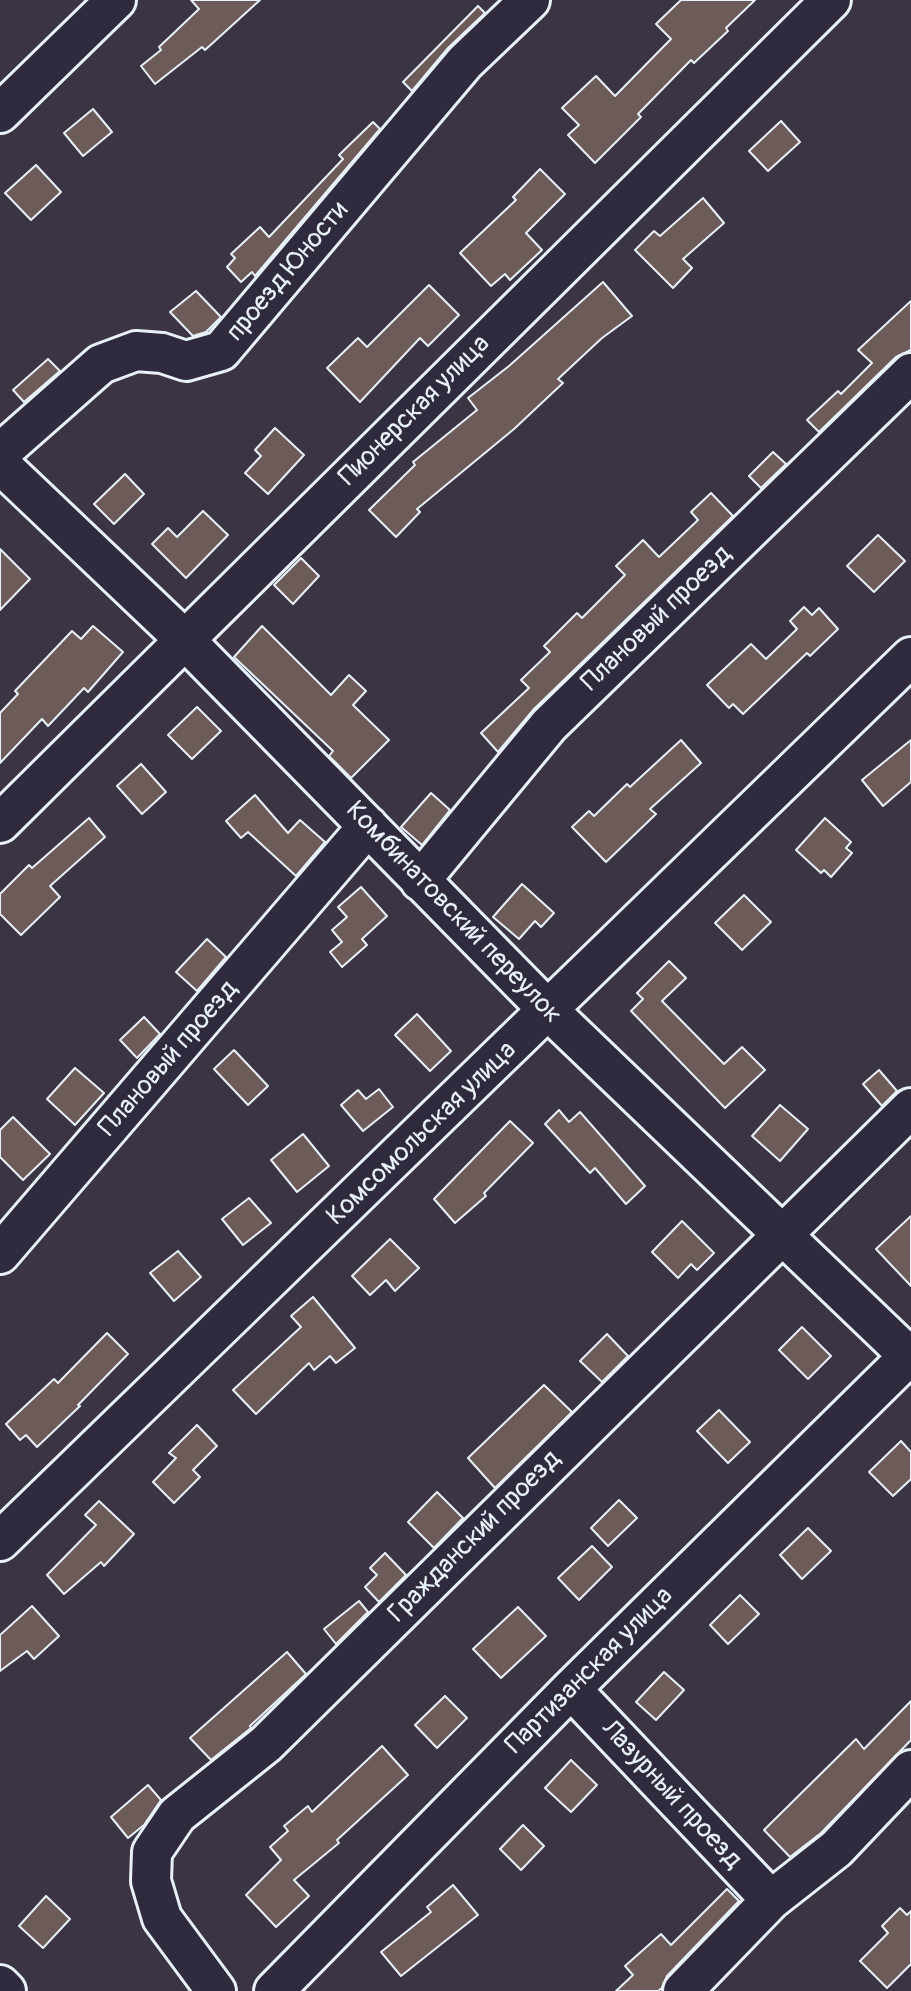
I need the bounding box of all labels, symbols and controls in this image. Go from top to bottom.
street label: проезд Юности [221,196,355,348]
street label: Пионерская улица [333,329,497,493]
street label: Плановый проезд [576,540,738,698]
street label: Комбинатовский переулок [339,795,567,1031]
street label: Плановый проезд [93,975,245,1143]
street label: Комсомольская улица [321,1036,523,1232]
street label: Гражданский проезд [382,1444,568,1630]
street label: Партизанская улица [500,1581,680,1761]
street label: Лазурный проезд [594,1714,748,1876]

